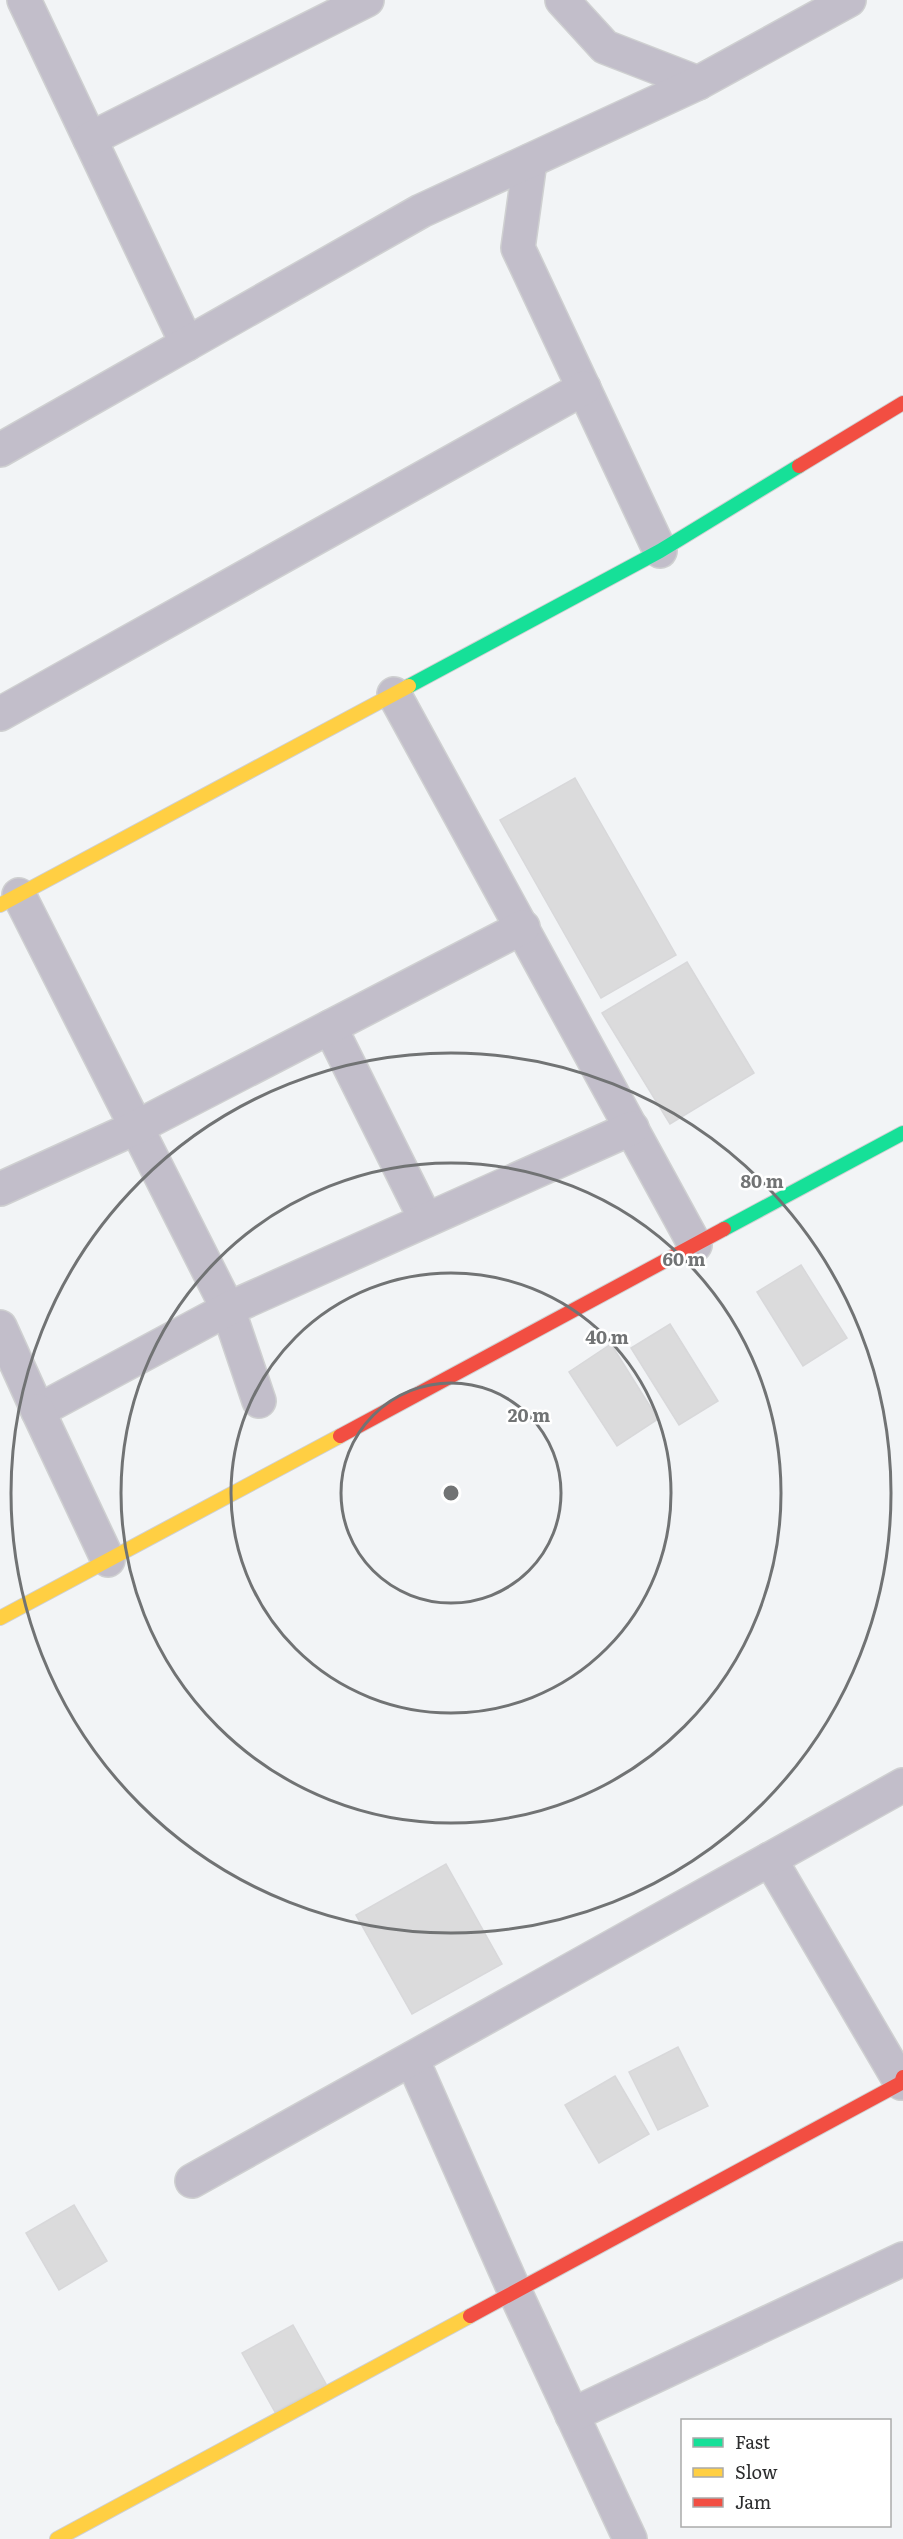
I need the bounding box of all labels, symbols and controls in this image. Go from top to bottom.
text: 80 m [740,1167,784,1194]
text: 60 m [662,1245,706,1272]
text: 40 m [585,1323,629,1350]
text: 20 m [508,1401,550,1428]
centre of rings [441,1483,461,1503]
legend [681,2419,891,2527]
text: Fast [735,2428,771,2455]
text: Slow [735,2458,778,2485]
text: Jam [735,2488,771,2515]

